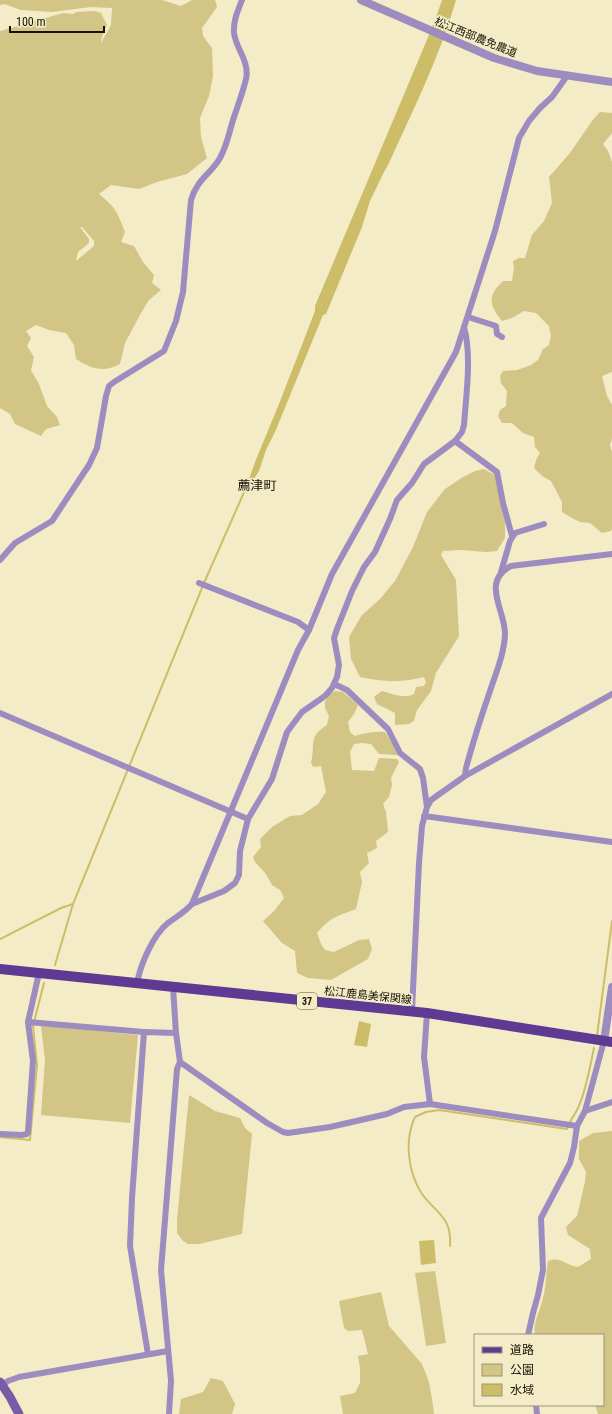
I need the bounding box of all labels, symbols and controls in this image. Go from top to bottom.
scale bar [10,8,104,34]
text: 100 m [16,15,46,29]
street label: 松江西部農免農道 [433,15,519,60]
district label: 薦津町 [237,478,277,493]
street label: 松江鹿島美保関線 [324,984,412,1007]
road number: 37 [297,993,317,1009]
legend [474,1334,604,1406]
text: 道路 [510,1343,534,1357]
text: 公園 [510,1363,534,1377]
text: 水域 [510,1383,534,1397]

